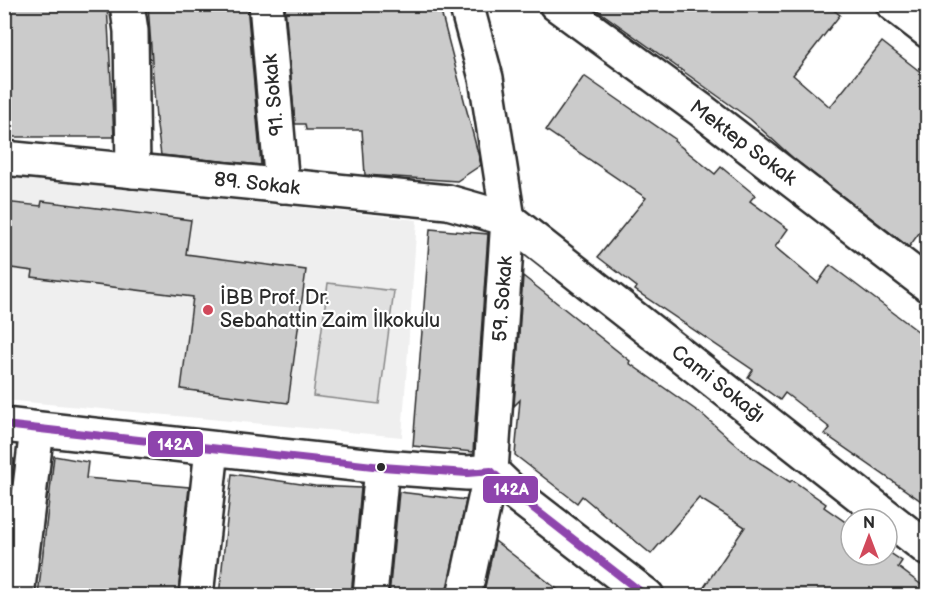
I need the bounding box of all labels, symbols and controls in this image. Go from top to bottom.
street label: 91. Sokak [258,53,290,137]
street label: Mektep Sokak [685,95,801,191]
street label: 89. Sokak [213,168,301,200]
street label: 59. Sokak [488,255,518,343]
place label: İBB Prof. Dr. Sebahattin Zaim İlkokulu [220,285,440,333]
marker: İBB Prof. Dr. Sebahattin Zaim İlkokulu [201,303,215,317]
street label: Cami Sokağı [666,340,770,428]
line badge: 142A [147,430,204,458]
text: 142A [157,436,193,455]
unlabelled marker [375,461,387,473]
line badge: 142A [482,475,539,504]
text: 142A [493,481,529,500]
north arrow [839,507,899,567]
text: N [863,514,875,533]

